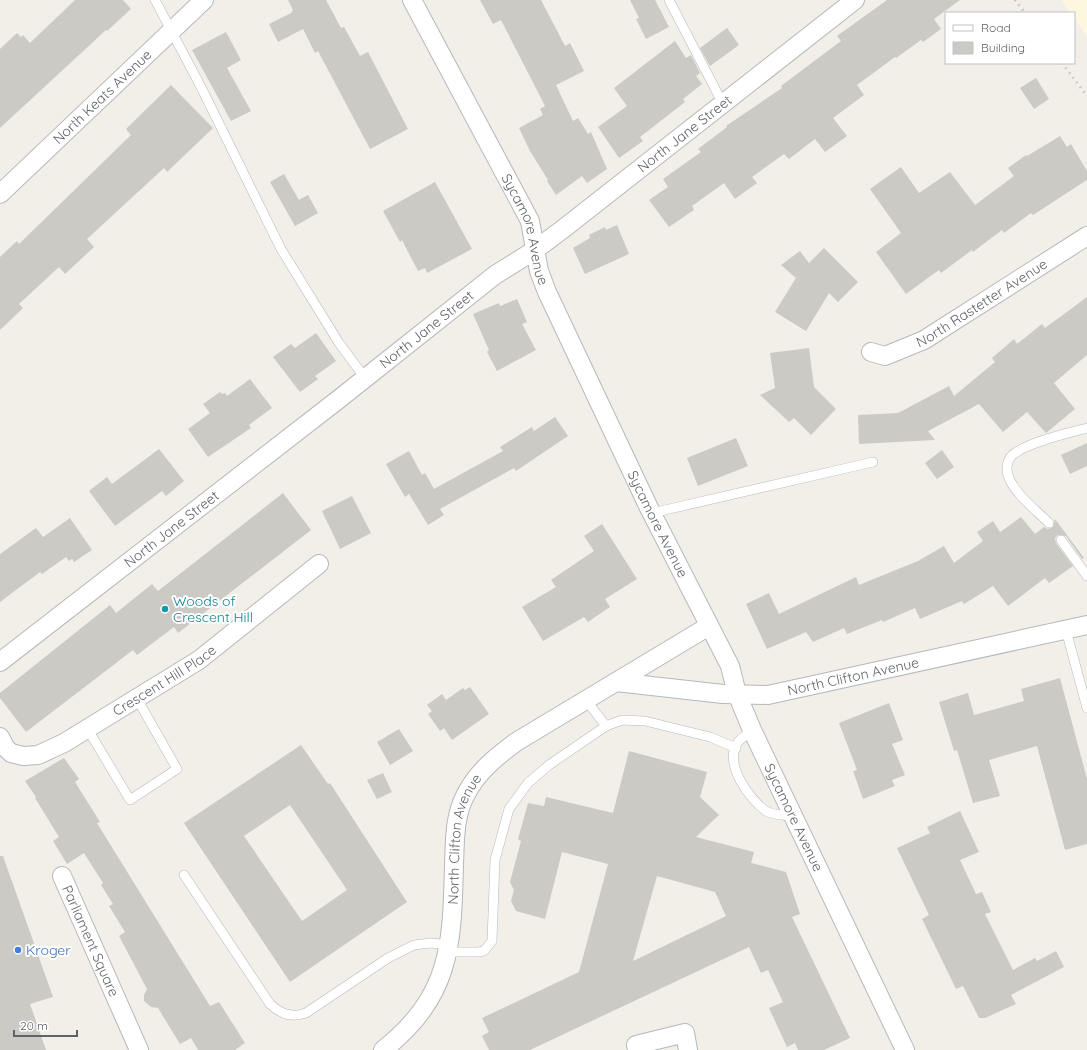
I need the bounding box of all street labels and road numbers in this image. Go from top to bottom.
street label: North Keats Avenue [49,46,155,148]
street label: North Jane Street [634,91,736,176]
street label: Sycamore Avenue [497,171,553,288]
street label: North Rastetter Avenue [913,255,1051,351]
street label: North Jane Street [376,286,478,372]
street label: Sycamore Avenue [624,468,692,581]
street label: North Jane Street [120,486,223,571]
street label: Crescent Hill Place [109,641,220,720]
street label: North Clifton Avenue [786,653,921,699]
street label: Sycamore Avenue [760,761,827,874]
street label: North Clifton Avenue [444,770,485,905]
street label: Parliament Square [58,882,123,1000]

